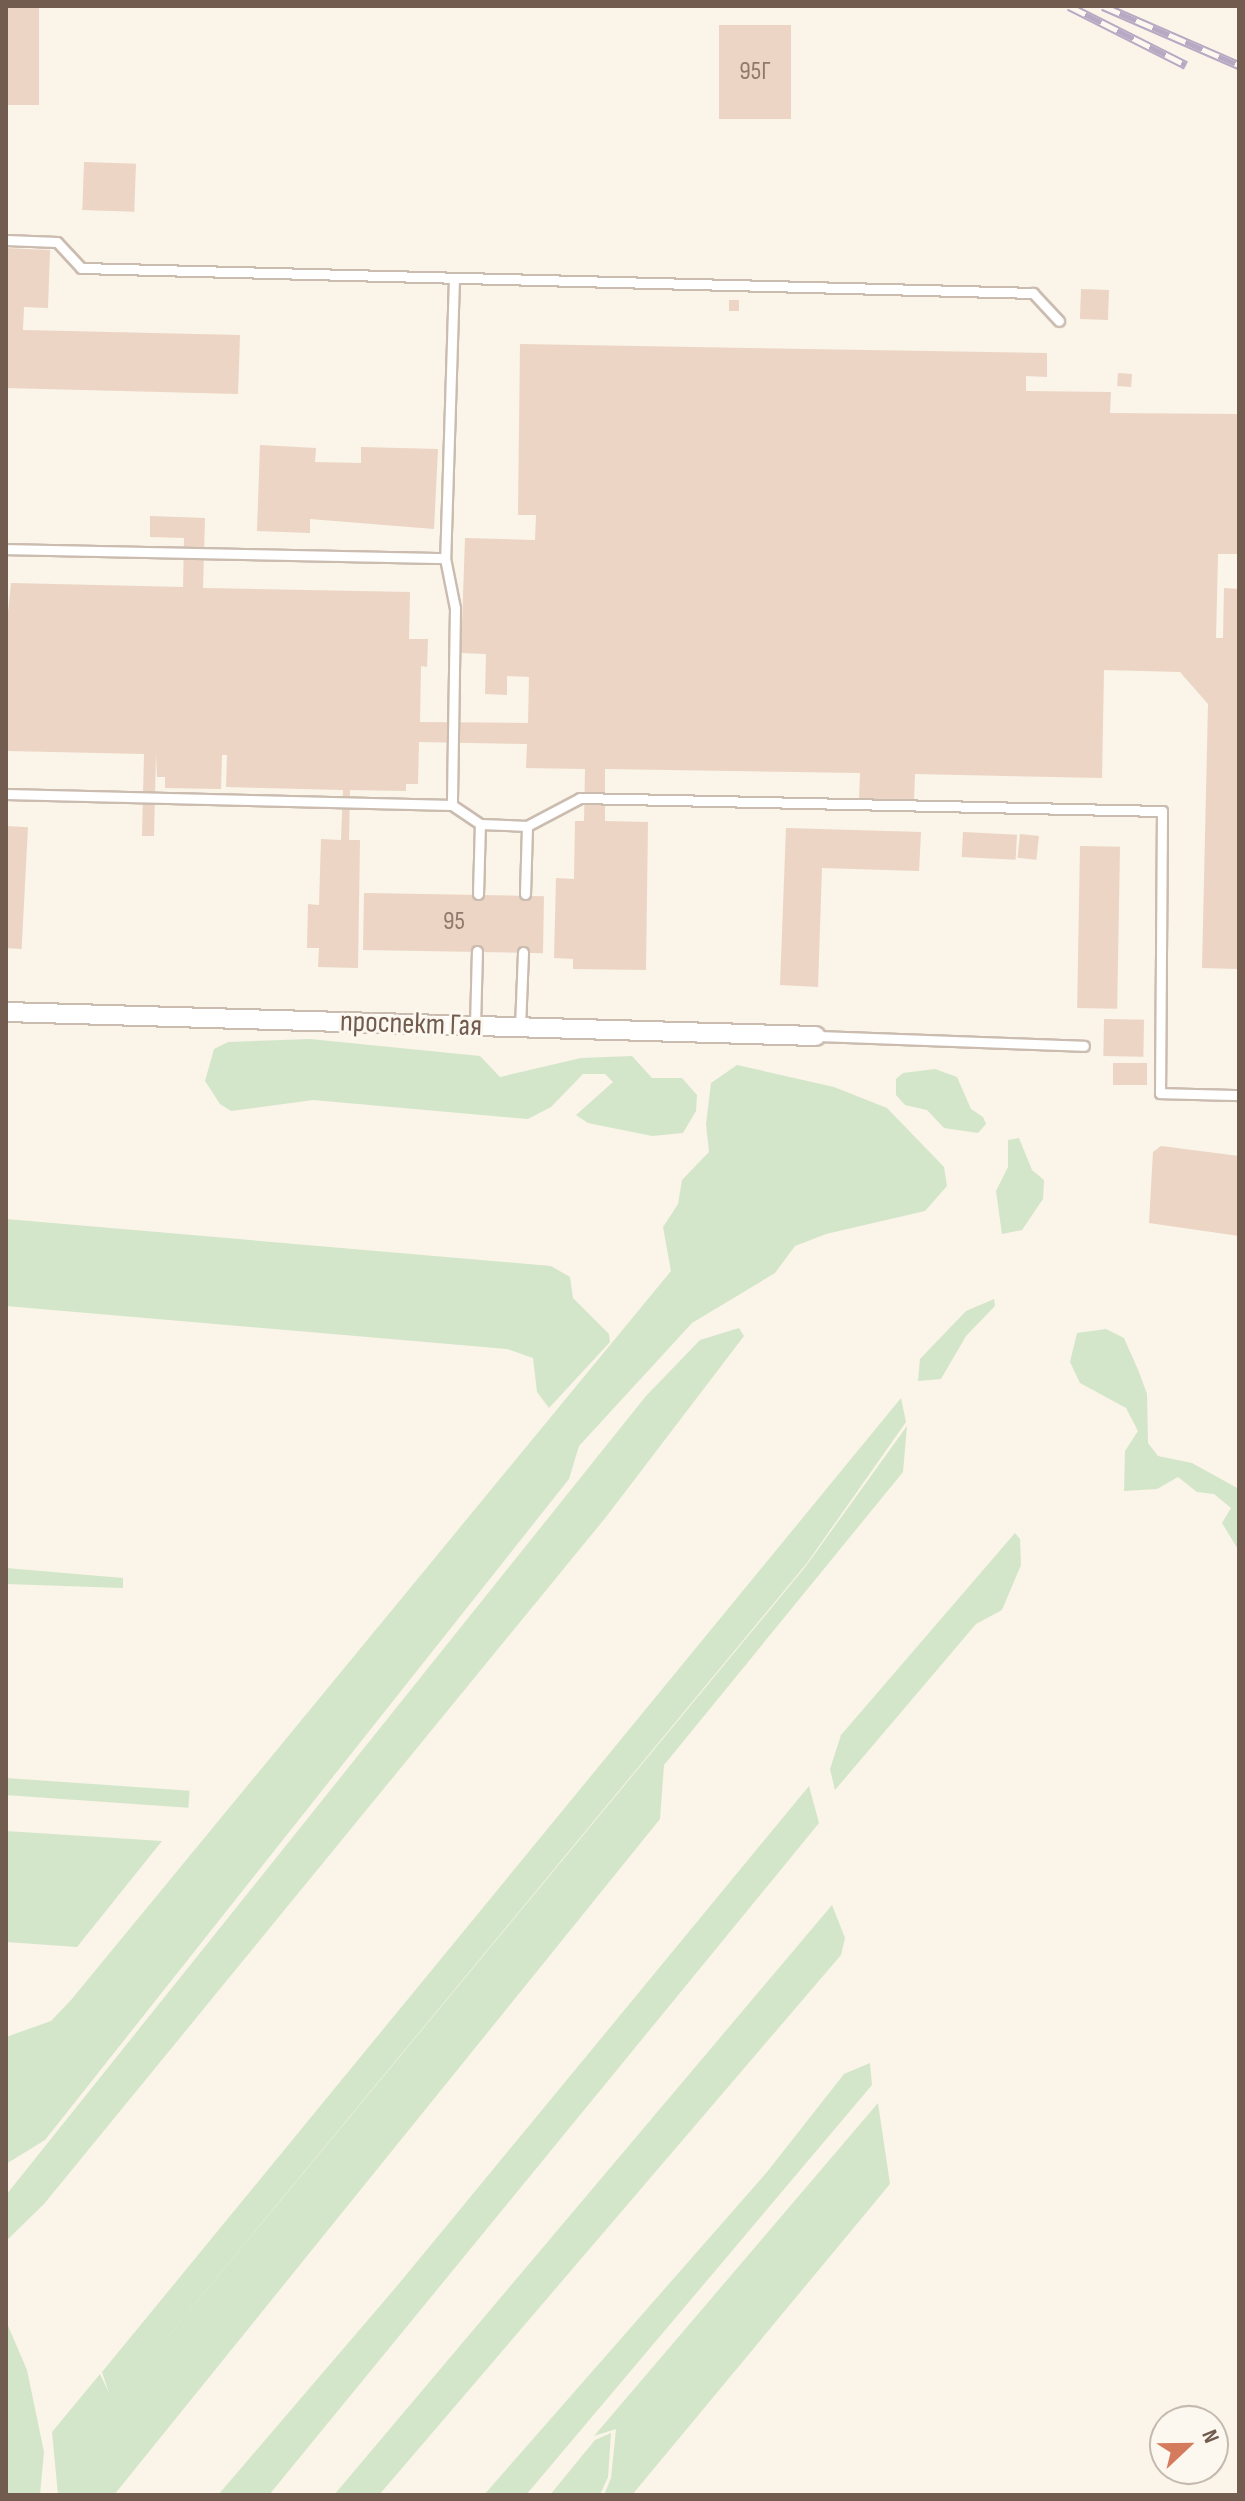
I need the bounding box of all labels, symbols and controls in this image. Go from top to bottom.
house number: 95Г [739,56,771,88]
house number: 95 [443,906,465,938]
street label: проспект Гая [339,1004,483,1044]
north arrow [1149,2405,1229,2485]
text: N [1195,2426,1225,2447]

